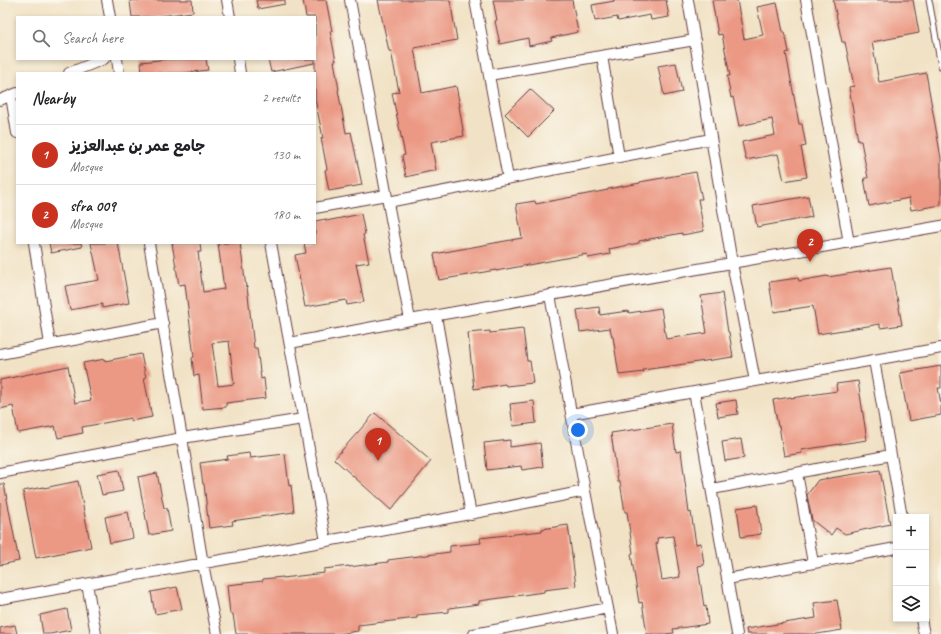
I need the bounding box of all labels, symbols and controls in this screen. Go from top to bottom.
search box [16,16,316,60]
icon: search [30,27,52,49]
text: Search here [62,29,123,48]
text: Nearby [32,88,75,109]
text: 2 results [262,90,300,106]
text: جامع عمر بن عبدالعزيز [70,137,205,156]
text: 1 [42,147,48,163]
text: 130 m [272,147,300,163]
text: Mosque [70,159,102,175]
text: sfra 009 [70,197,116,216]
text: 2 [42,207,48,223]
text: 180 m [272,207,300,223]
text: Mosque [70,216,102,232]
pin: 2 [797,229,823,262]
your location [568,420,588,440]
pin: 1 [365,428,391,461]
map controls [893,514,929,622]
button: + [893,514,929,550]
button: − [893,550,929,586]
button: layers [893,586,929,622]

